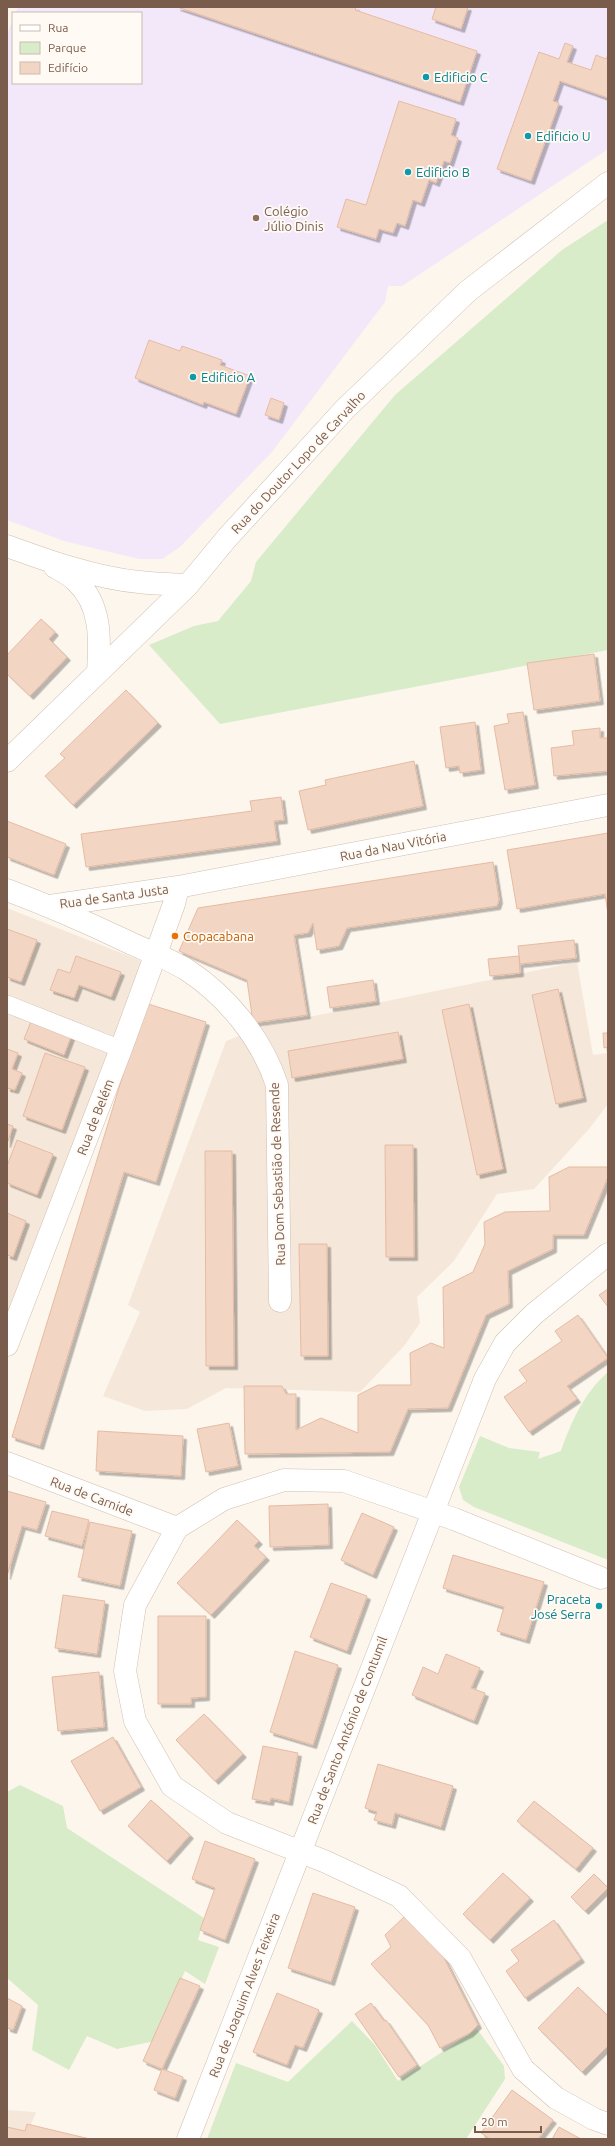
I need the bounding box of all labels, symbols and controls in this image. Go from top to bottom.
legend [12,12,142,84]
text: Rua [48,21,69,34]
text: Parque [48,41,86,54]
text: Edifício [48,61,88,74]
place label: Edificio C [434,70,488,84]
marker: Edificio C [421,72,431,82]
place label: Edificio U [536,129,591,143]
marker: Edificio U [523,131,533,141]
place label: Edificio B [416,165,470,179]
marker: Edificio B [403,167,413,177]
place label: Colégio Júlio Dinis [264,204,324,233]
marker: Colégio Júlio Dinis [251,213,261,223]
place label: Edificio A [201,370,256,384]
marker: Edificio A [188,372,198,382]
street label: Rua do Doutor Lopo de Carvalho [228,388,368,536]
street label: Rua da Nau Vitória [339,829,447,863]
street label: Rua de Santa Justa [59,881,169,911]
place label: Copacabana [183,929,254,943]
marker: Copacabana [170,931,180,941]
street label: Rua de Belém [74,1077,116,1157]
street label: Rua Dom Sebastião de Resende [267,1082,287,1266]
street label: Rua de Carnide [48,1474,136,1518]
place label: Praceta José Serra [531,1592,591,1621]
marker: Praceta José Serra [594,1601,604,1611]
street label: Rua de Santo António de Contumil [305,1633,390,1826]
street label: Rua de Joaquim Alves Teixeira [206,1911,282,2079]
scale bar [475,2108,541,2134]
text: 20 m [481,2115,508,2128]

